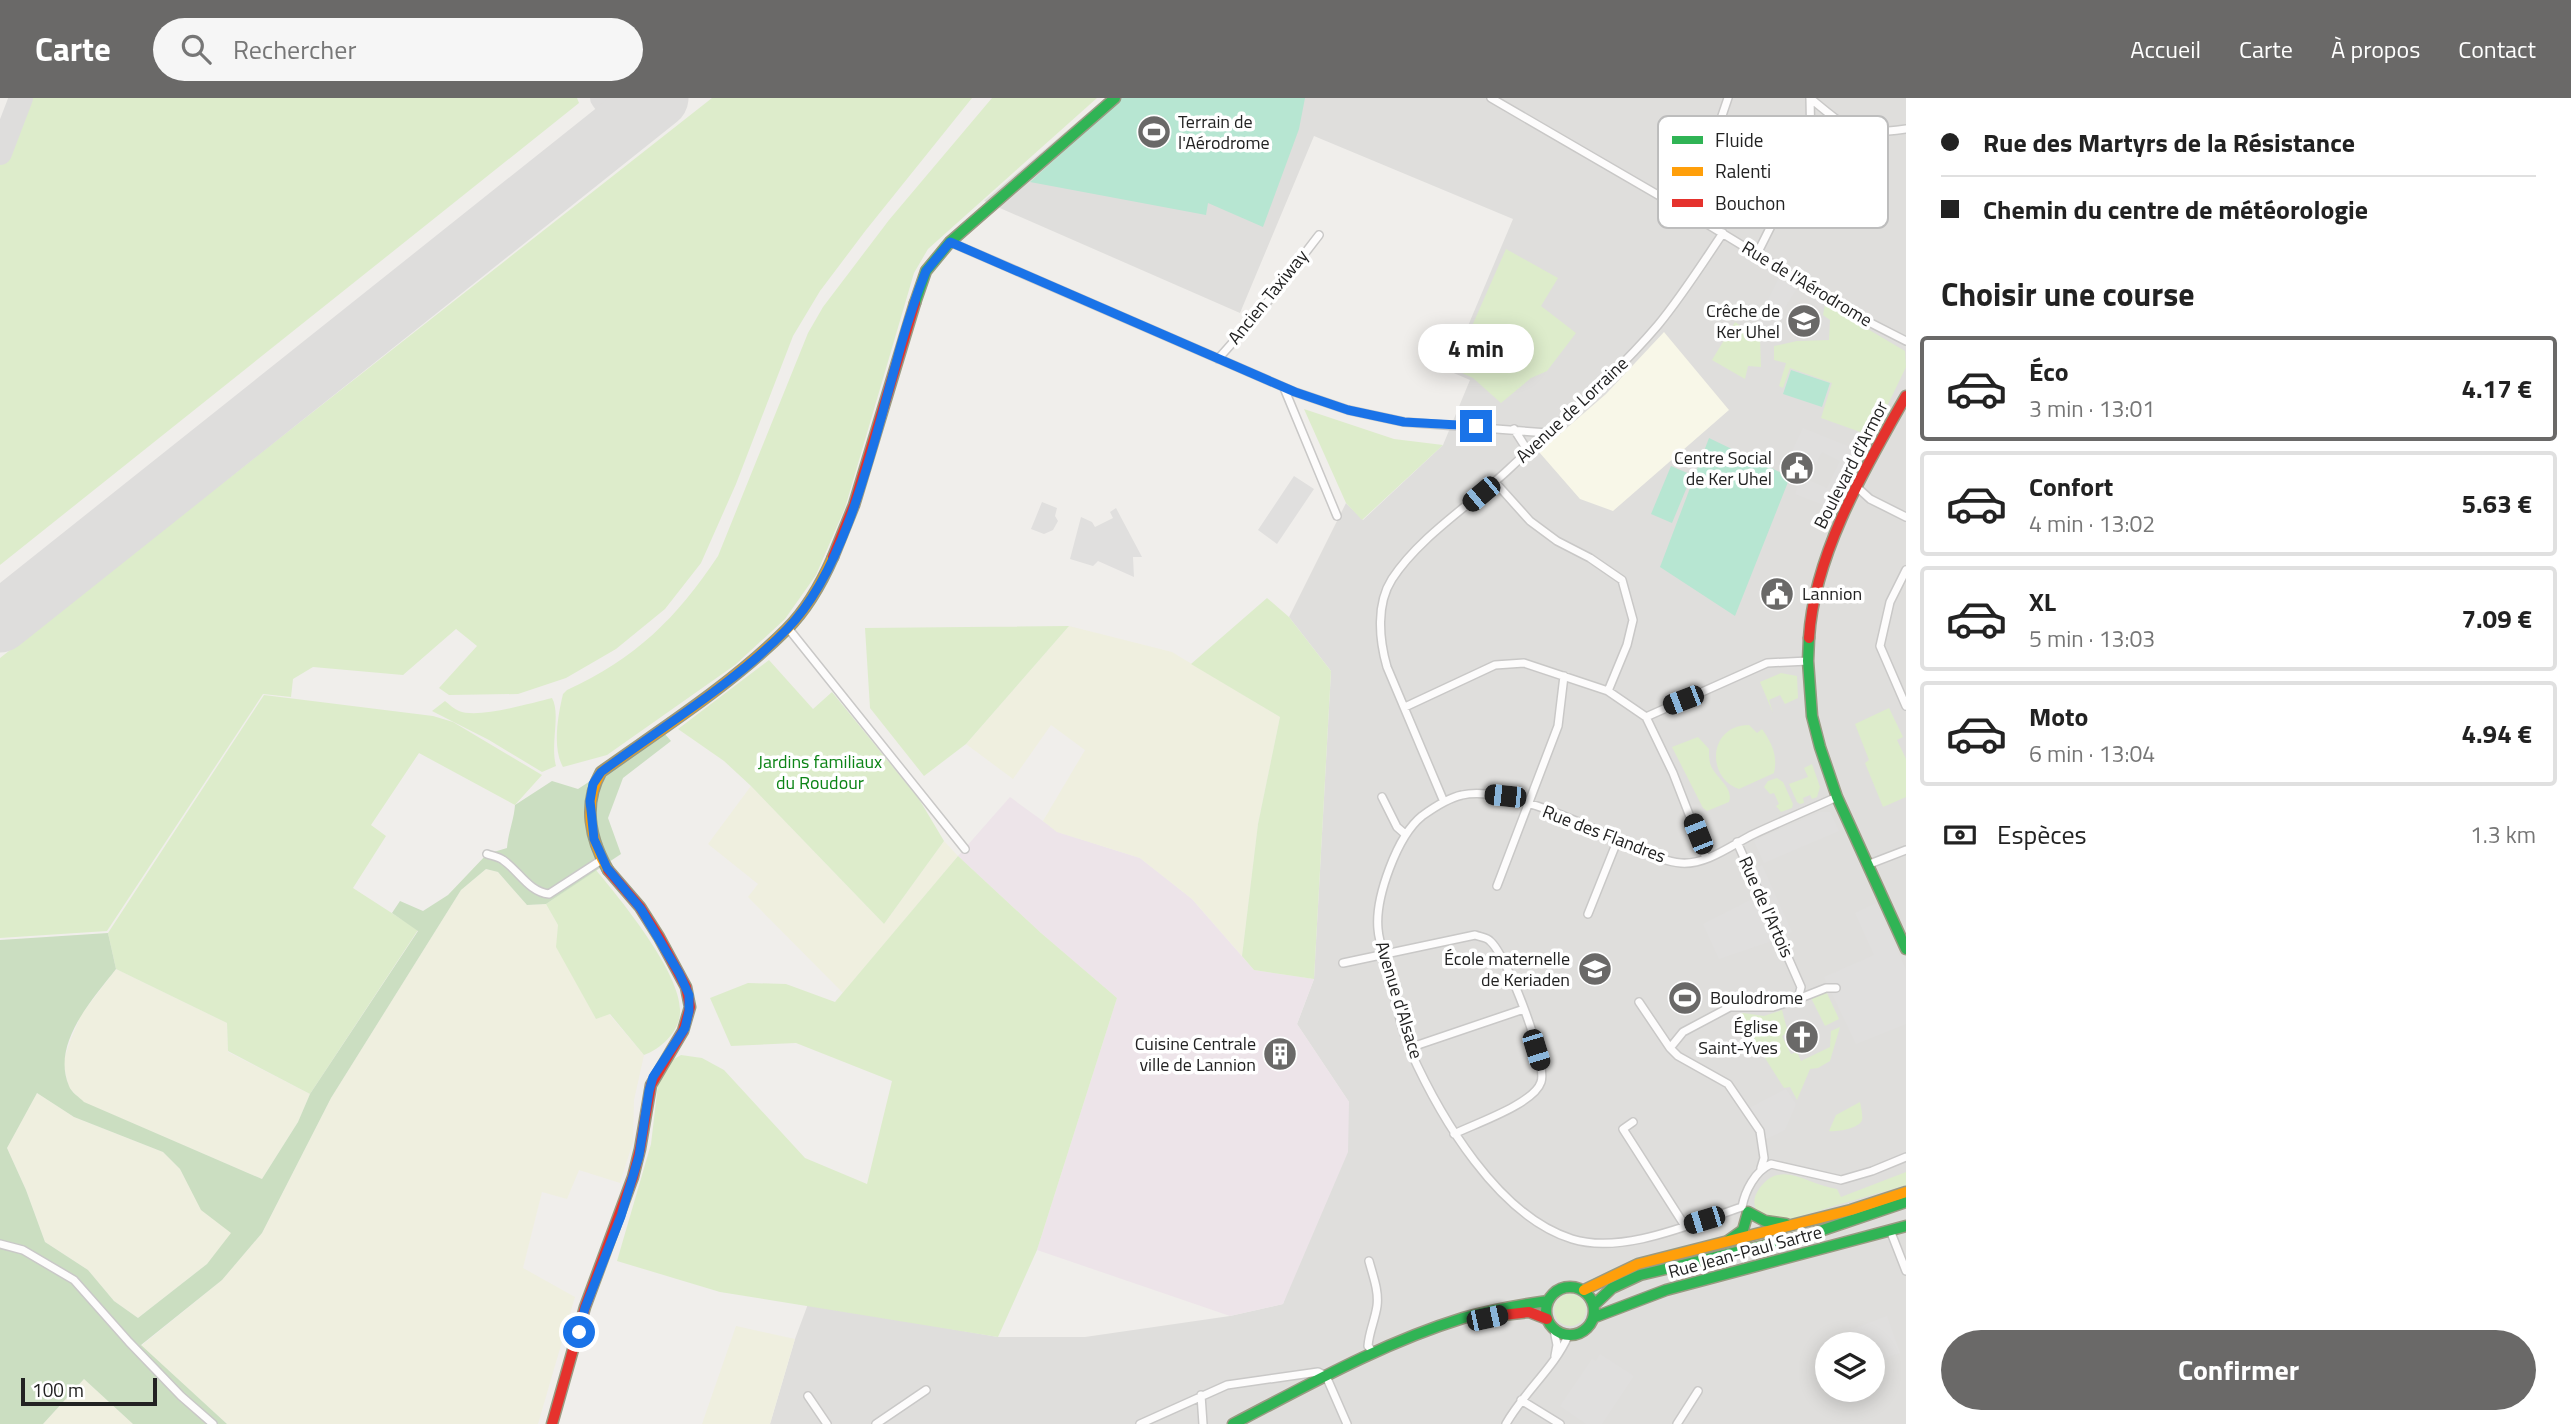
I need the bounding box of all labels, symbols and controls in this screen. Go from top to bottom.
search box [153,18,643,81]
text: Carte [35,24,111,74]
icon: search [177,30,215,68]
text: Rechercher [233,30,356,69]
text: Accueil [2130,31,2201,67]
text: Carte [2239,31,2293,67]
text: À propos [2331,31,2420,67]
text: Contact [2458,31,2536,67]
place label: Terrain de l'Aérodrome [1178,108,1270,156]
sports icon: Terrain de l'Aérodrome [1135,113,1173,151]
legend [1658,116,1888,228]
text: Rue des Martyrs de la Résistance [1983,123,2355,162]
text: Fluide [1715,125,1763,154]
text: Ralenti [1715,156,1771,185]
text: Bouchon [1715,188,1786,217]
text: Chemin du centre de météorologie [1983,190,2368,229]
street label: Rue de l'Aérodrome [1737,234,1878,333]
street label: Ancien Taxiway [1221,243,1315,350]
text: Choisir une course [1941,270,2195,318]
place label: Crêche de Ker Uhel [1706,297,1780,345]
school or university icon: Crêche de Ker Uhel [1785,302,1823,340]
callout: 4 min [1418,324,1534,374]
text: 4 min [1448,331,1504,366]
street label: Avenue de Lorraine [1509,350,1634,469]
text: Éco [2029,352,2069,391]
icon: car [1945,357,2008,420]
text: 4.17 € [2461,369,2532,408]
text: 3 min · 13:01 [2029,391,2155,426]
street label: Boulevard d'Armor [1807,396,1894,533]
route end [1460,410,1492,442]
place label: Centre Social de Ker Uhel [1674,444,1772,492]
public building icon: Centre Social de Ker Uhel [1778,449,1816,487]
text: Confort [2029,467,2113,506]
car [1459,472,1504,516]
icon: car [1945,472,2008,535]
text: 5.63 € [2461,484,2532,523]
text: 4 min · 13:02 [2029,506,2155,541]
public building icon: Lannion [1758,575,1796,613]
place label: Lannion [1802,580,1862,607]
text: XL [2029,582,2056,621]
icon: car [1945,587,2008,650]
text: 7.09 € [2461,599,2532,638]
text: 5 min · 13:03 [2029,621,2155,656]
car [1660,683,1707,717]
text: Moto [2029,697,2088,736]
icon: car [1945,702,2008,765]
text: 4.94 € [2461,714,2532,753]
text: 6 min · 13:04 [2029,736,2155,771]
park label: Jardins familiaux du Roudour [758,748,882,796]
car [1484,783,1527,809]
street label: Rue des Flandres [1539,798,1670,869]
car [1681,811,1716,857]
text: Espèces [1997,815,2087,854]
icon: cash [1941,816,1979,854]
text: 1.3 km [2470,817,2536,852]
street label: Rue de l'Artois [1732,852,1801,962]
street label: Avenue d'Alsace [1369,938,1430,1062]
place label: École maternelle de Keriaden [1444,945,1570,993]
school or university icon: École maternelle de Keriaden [1576,950,1614,988]
sports icon: Boulodrome [1666,979,1704,1017]
place label: Boulodrome [1710,984,1803,1011]
place label: Église Saint-Yves [1698,1013,1778,1061]
church icon: Église Saint-Yves [1783,1018,1821,1056]
car [1520,1027,1553,1073]
place label: Cuisine Centrale ville de Lannion [1135,1030,1256,1078]
building icon: Cuisine Centrale ville de Lannion [1261,1035,1299,1073]
car [1681,1204,1728,1236]
street label: Rue Jean-Paul Sartre [1665,1218,1825,1285]
car [1465,1303,1510,1333]
route start [563,1316,595,1348]
button: Confirmer [1941,1330,2536,1410]
map controls [1815,1332,1885,1402]
button: layers [1815,1332,1885,1402]
scale bar [21,1375,158,1407]
text: 100 m [32,1375,84,1404]

